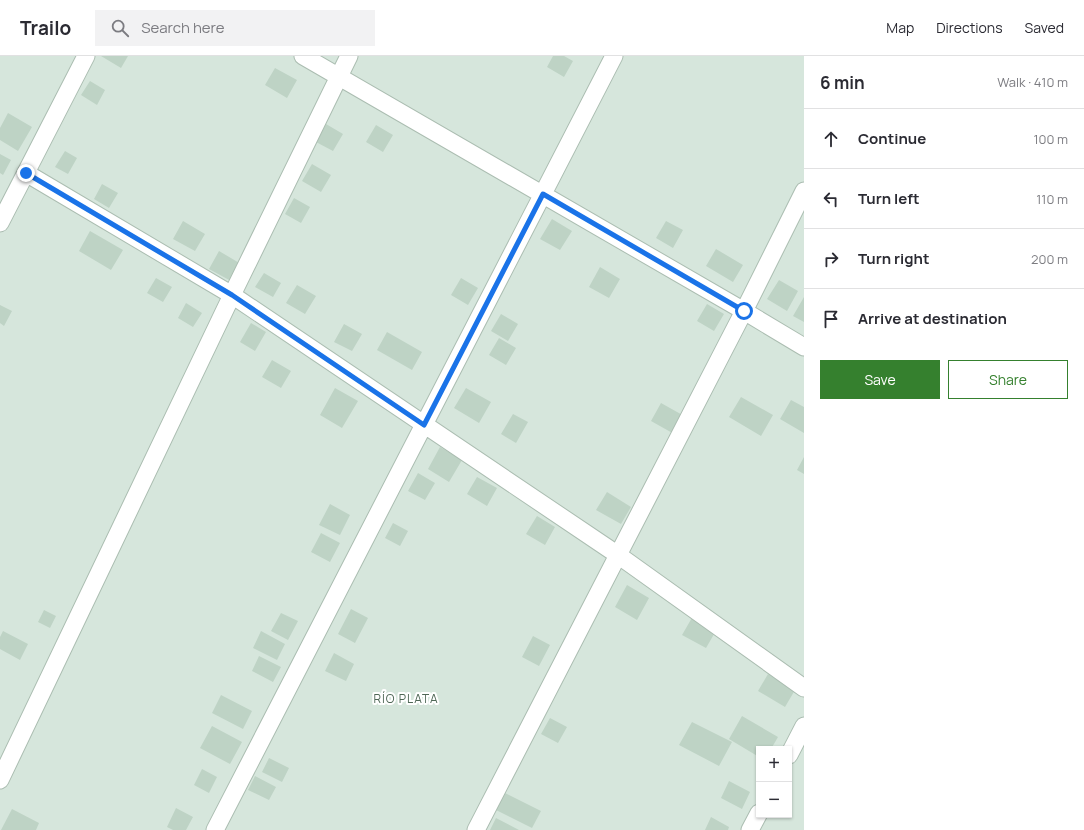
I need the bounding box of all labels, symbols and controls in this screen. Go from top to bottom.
search box [95,10,375,46]
text: Trailo [20,15,71,41]
icon: search [109,17,131,39]
text: Search here [141,17,225,38]
text: Map [886,18,914,37]
text: Directions [936,18,1003,37]
text: Saved [1025,18,1064,37]
text: 6 min [820,71,865,94]
text: Walk · 410 m [997,73,1068,91]
icon: ahead [820,128,842,150]
text: Continue [858,128,926,149]
text: 100 m [1033,130,1068,148]
route end [17,164,35,182]
icon: left [820,188,842,210]
text: Turn left [858,188,920,209]
text: 110 m [1036,190,1068,208]
icon: right [820,248,842,270]
text: Turn right [858,248,929,269]
text: 200 m [1031,250,1068,268]
route start [735,302,753,320]
icon: arrive [820,308,842,330]
text: Arrive at destination [858,308,1007,329]
button: Save [820,360,940,399]
button: Share [948,360,1068,399]
district label: RÍO PLATA [373,690,439,707]
map controls [756,746,792,818]
button: + [756,746,792,782]
button: − [756,782,792,818]

